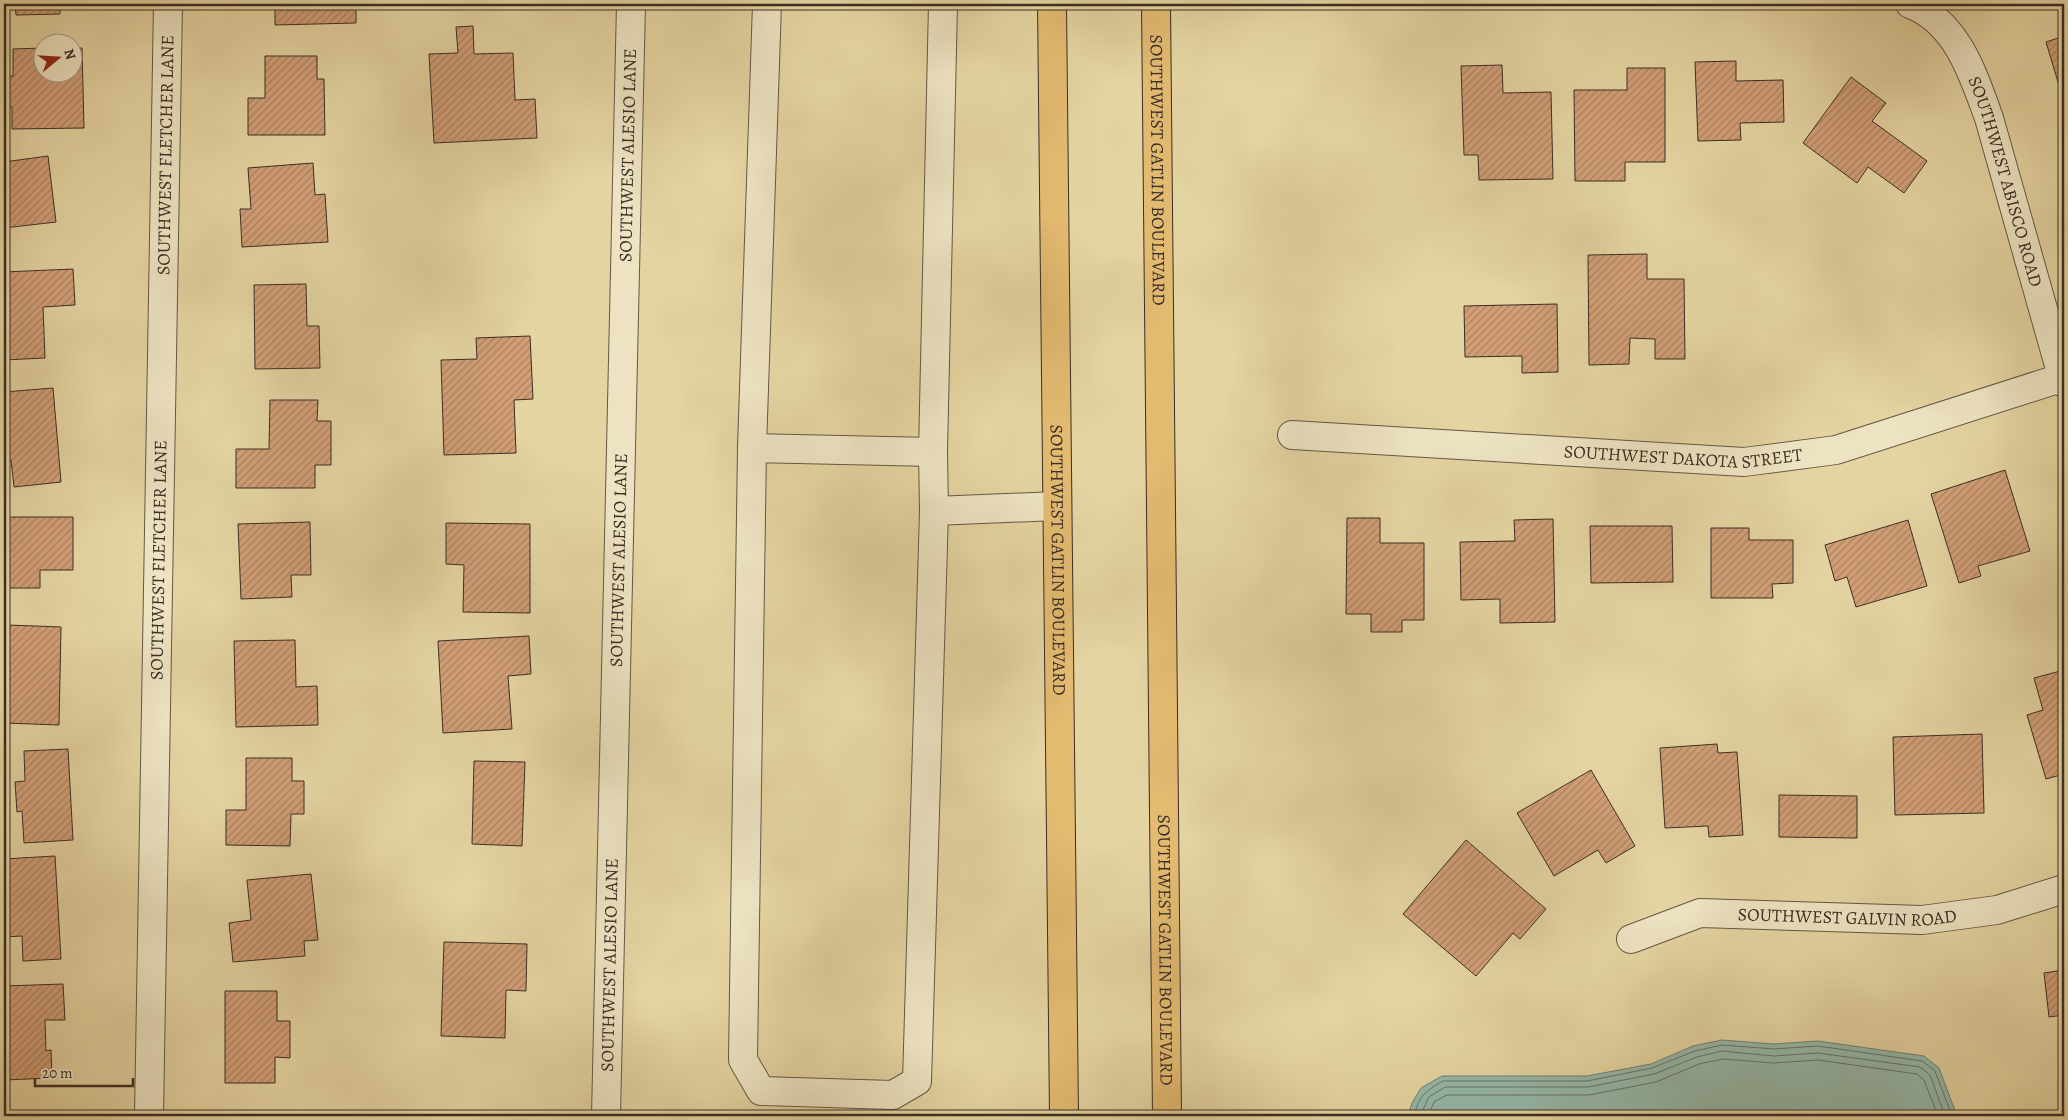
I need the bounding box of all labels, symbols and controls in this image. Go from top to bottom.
north arrow [32,32,82,82]
street label: SOUTHWEST GATLIN BOULEVARD [1144,34,1171,306]
street label: SOUTHWEST FLETCHER LANE [151,35,179,275]
text: N [59,46,80,62]
street label: SOUTHWEST ALESIO LANE [613,48,642,262]
street label: SOUTHWEST ABISCO ROAD [1962,72,2048,290]
street label: SOUTHWEST GATLIN BOULEVARD [1045,424,1071,696]
street label: SOUTHWEST DAKOTA STREET [1563,439,1804,474]
street label: SOUTHWEST FLETCHER LANE [144,440,173,680]
street label: SOUTHWEST ALESIO LANE [604,453,633,667]
street label: SOUTHWEST GATLIN BOULEVARD [1152,814,1179,1086]
street label: SOUTHWEST ALESIO LANE [595,858,624,1072]
street label: SOUTHWEST GALVIN ROAD [1737,902,1958,932]
scale bar [35,1055,132,1087]
text: 20 m [42,1063,73,1083]

